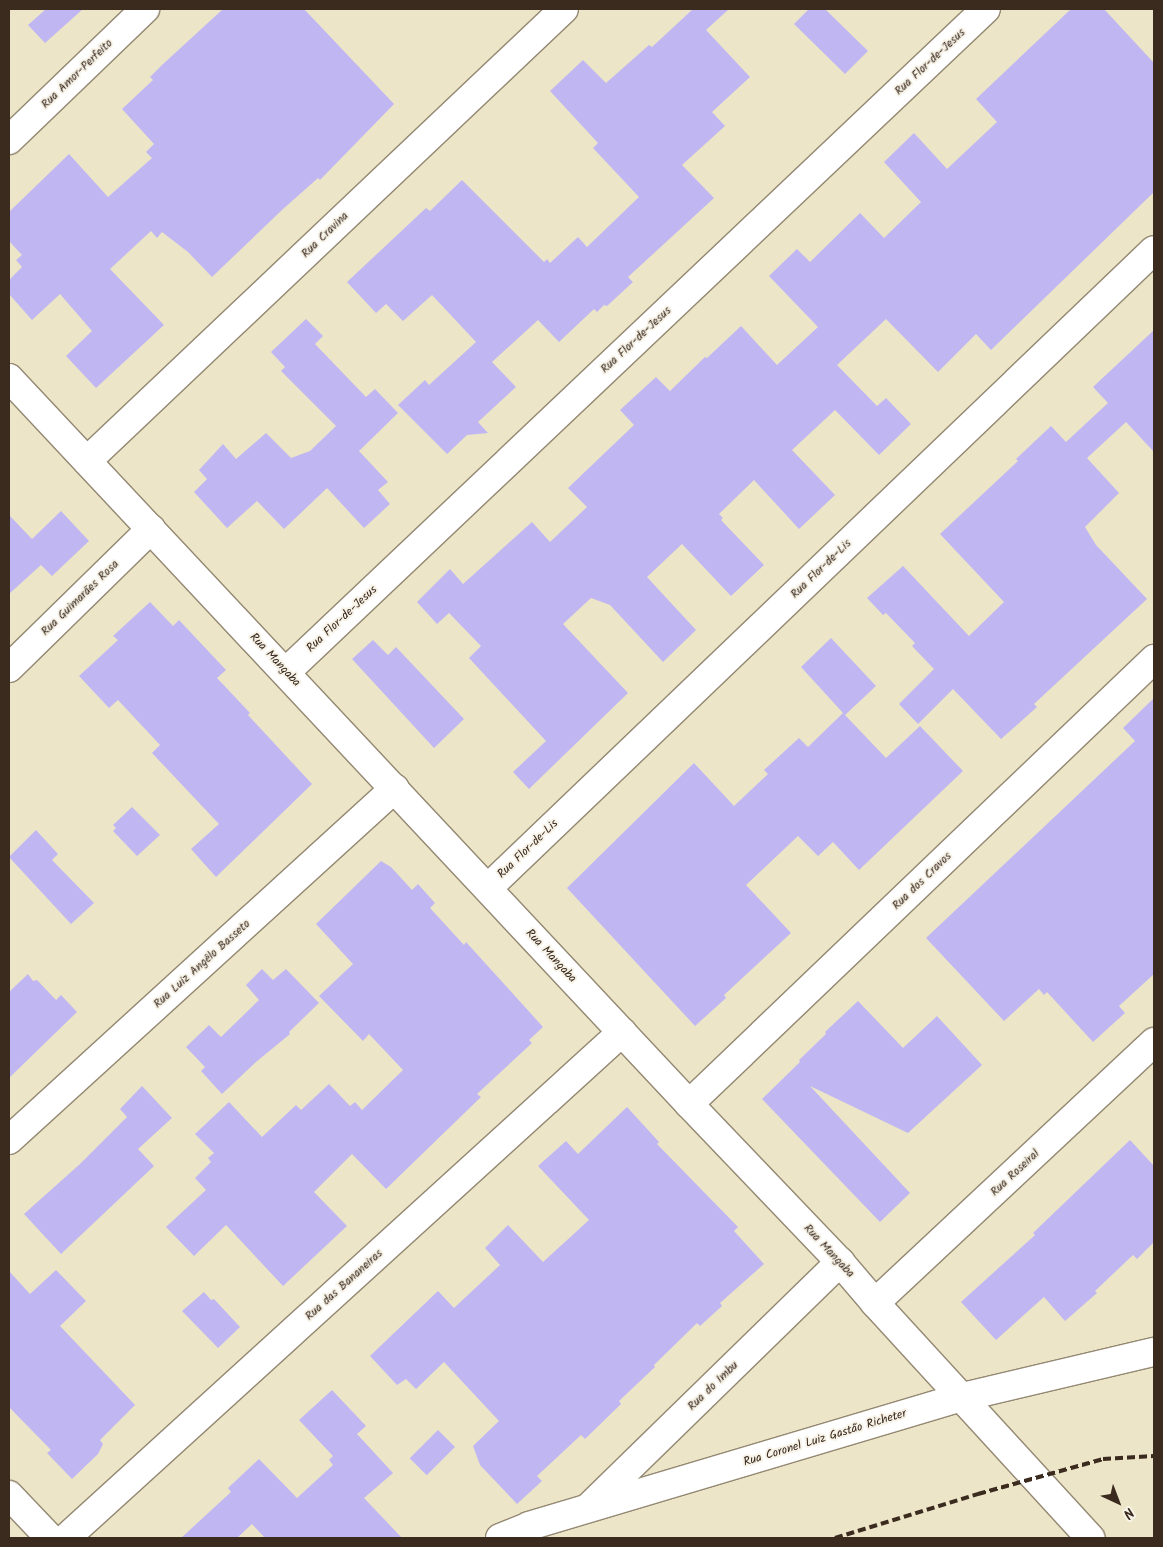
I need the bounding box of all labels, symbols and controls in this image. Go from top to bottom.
street label: Rua Flor-de-Jesus [892,26,968,98]
street label: Rua Amor-Perfeito [38,36,116,112]
street label: Rua Cravina [298,209,352,261]
street label: Rua Flor-de-Jesus [598,304,674,376]
street label: Rua Flor-de-Lis [788,536,854,602]
street label: Rua Guimarães Rosa [38,557,122,639]
street label: Rua Flor-de-Jesus [304,583,380,655]
street label: Rua Mangaba [247,630,303,690]
street label: Rua Flor-de-Lis [495,816,561,882]
street label: Rua dos Cravos [889,849,955,913]
street label: Rua Luiz Angêlo Basseto [151,917,253,1011]
street label: Rua Mangaba [523,926,579,986]
street label: Rua Roseiral [988,1147,1042,1199]
street label: Rua Mangaba [801,1221,857,1281]
street label: Rua das Bananeiras [302,1246,386,1324]
street label: Rua do Imbu [685,1358,741,1414]
street label: Rua Coronel Luiz Gastão Richeter [742,1406,908,1470]
north arrow [1093,1477,1143,1527]
text: N [1117,1502,1139,1524]

